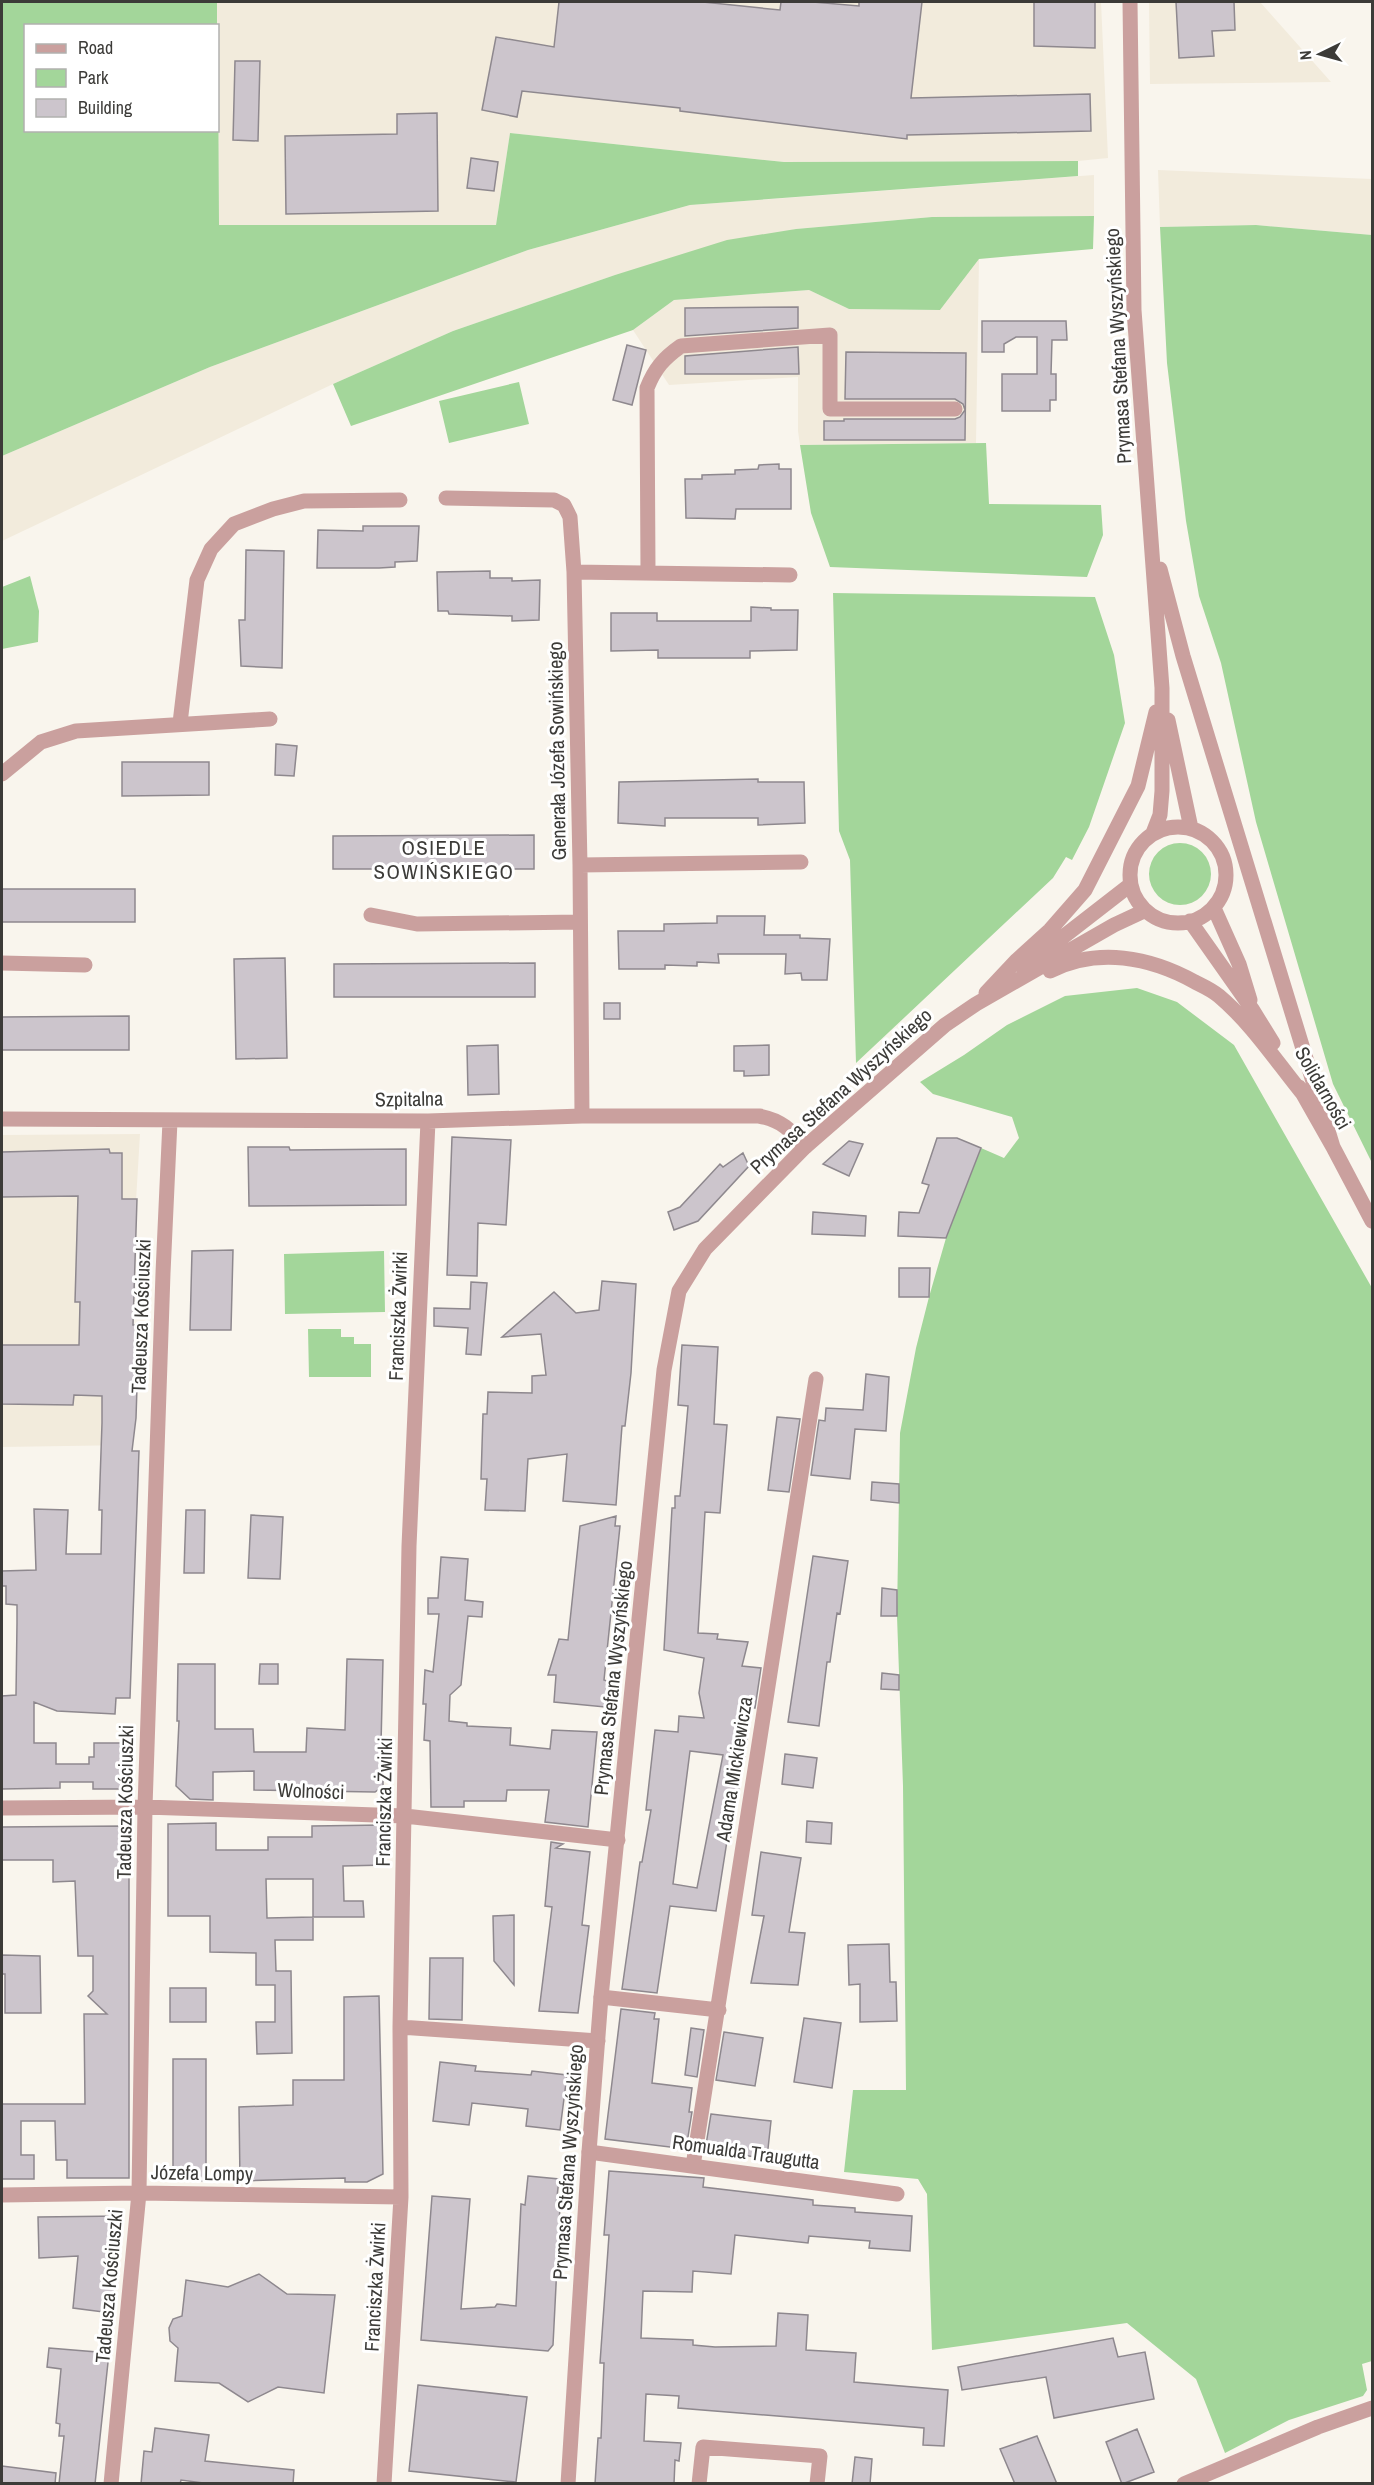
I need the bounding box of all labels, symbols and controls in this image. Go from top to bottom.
legend [24,24,219,132]
north arrow [1290,24,1350,84]
text: Road [78,35,113,60]
text: N [1294,50,1316,61]
text: Park [78,65,109,90]
text: Building [78,95,133,120]
street label: Prymasa Stefana Wyszyńskiego [1098,228,1137,465]
street label: Generała Józefa Sowińskiego [541,641,572,861]
district label: OSIEDLE SOWIŃSKIEGO [374,833,514,886]
street label: Prymasa Stefana Wyszyńskiego [744,1002,937,1180]
street label: Solidarności [1289,1042,1358,1134]
street label: Szpitalna [375,1084,443,1113]
street label: Tadeusza Kościuszki [124,1238,157,1394]
street label: Franciszka Żwirki [382,1251,413,1381]
street label: Prymasa Stefana Wyszyńskiego [587,1559,638,1797]
street label: Adama Mickiewicza [709,1694,758,1844]
street label: Tadeusza Kościuszki [110,1725,139,1879]
street label: Franciszka Żwirki [369,1737,398,1867]
street label: Wolności [277,1776,345,1805]
street label: Prymasa Stefana Wyszyńskiego [546,2043,589,2281]
street label: Romualda Traugutta [671,2128,822,2175]
street label: Józefa Lompy [151,2158,254,2187]
street label: Tadeusza Kościuszki [88,2208,129,2364]
street label: Franciszka Żwirki [358,2222,391,2352]

